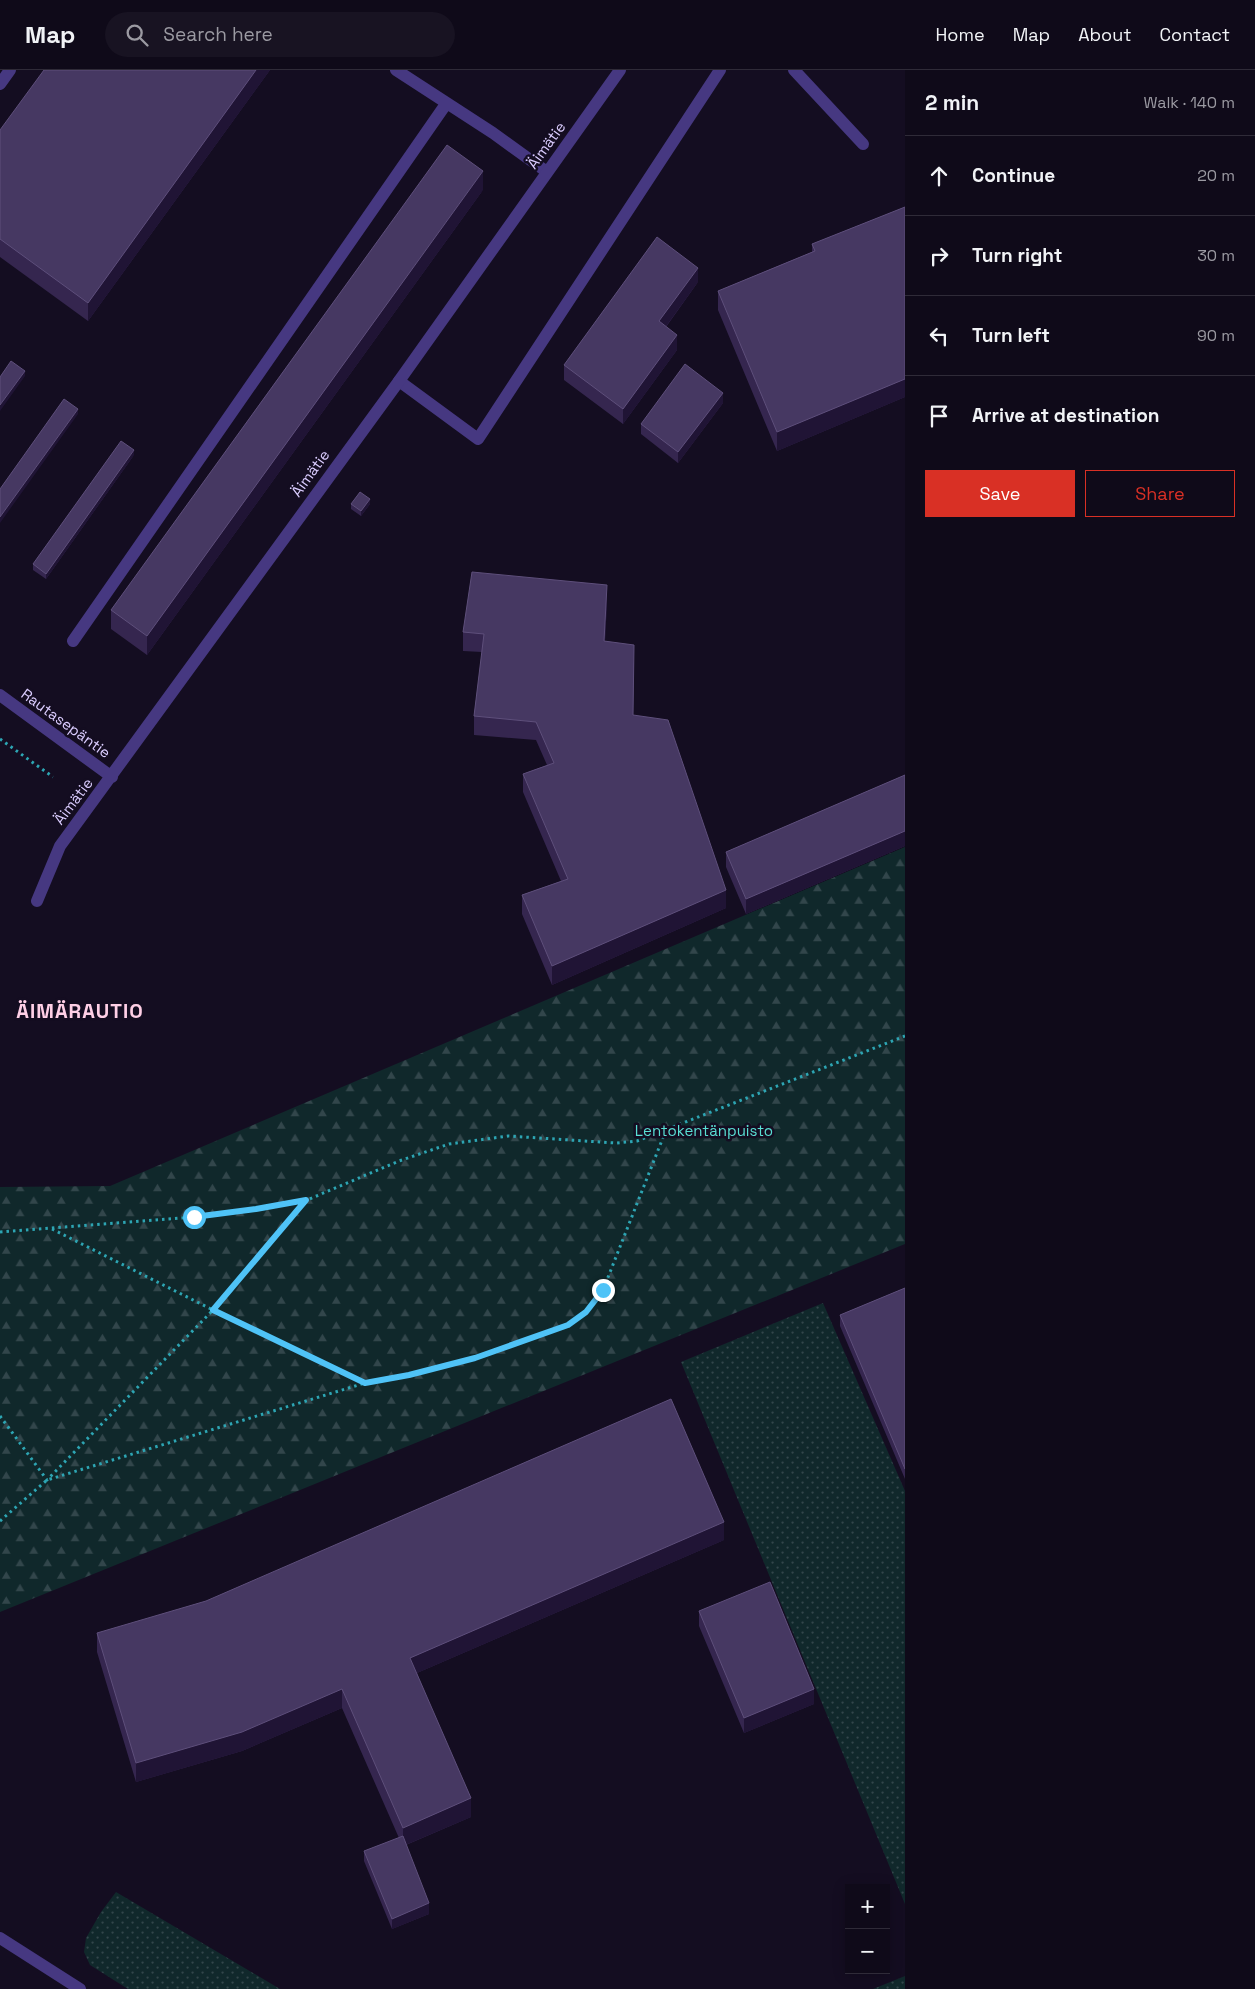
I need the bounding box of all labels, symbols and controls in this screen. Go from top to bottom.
search box [105,12,455,57]
text: Map [25,19,75,50]
icon: search [123,21,151,49]
text: Search here [163,22,273,47]
text: Home [936,23,985,46]
text: Map [1013,23,1050,46]
text: About [1078,23,1132,46]
text: Contact [1160,23,1230,46]
text: 2 min [925,89,979,116]
text: Walk · 140 m [1143,92,1235,113]
street label: Äimätie [523,118,570,172]
icon: ahead [925,162,953,190]
text: Continue [972,163,1055,188]
text: 20 m [1197,165,1235,186]
icon: right [925,242,953,270]
text: Turn right [972,243,1062,268]
text: 30 m [1197,245,1235,266]
icon: left [925,322,953,350]
text: Turn left [972,323,1050,348]
text: 90 m [1197,325,1235,346]
icon: arrive [925,402,953,430]
text: Arrive at destination [972,403,1160,428]
street label: Äimätie [287,446,334,500]
button: Save [925,470,1075,517]
button: Share [1085,470,1235,517]
street label: Rautasepäntie [18,684,115,762]
street label: Äimätie [49,774,97,828]
district label: ÄIMÄRAUTIO [16,998,144,1024]
park label: Lentokentänpuisto [635,1121,773,1140]
route start [183,1206,206,1229]
route end [592,1279,615,1302]
map controls [845,1884,890,1974]
button: + [845,1884,890,1929]
button: − [845,1929,890,1974]

